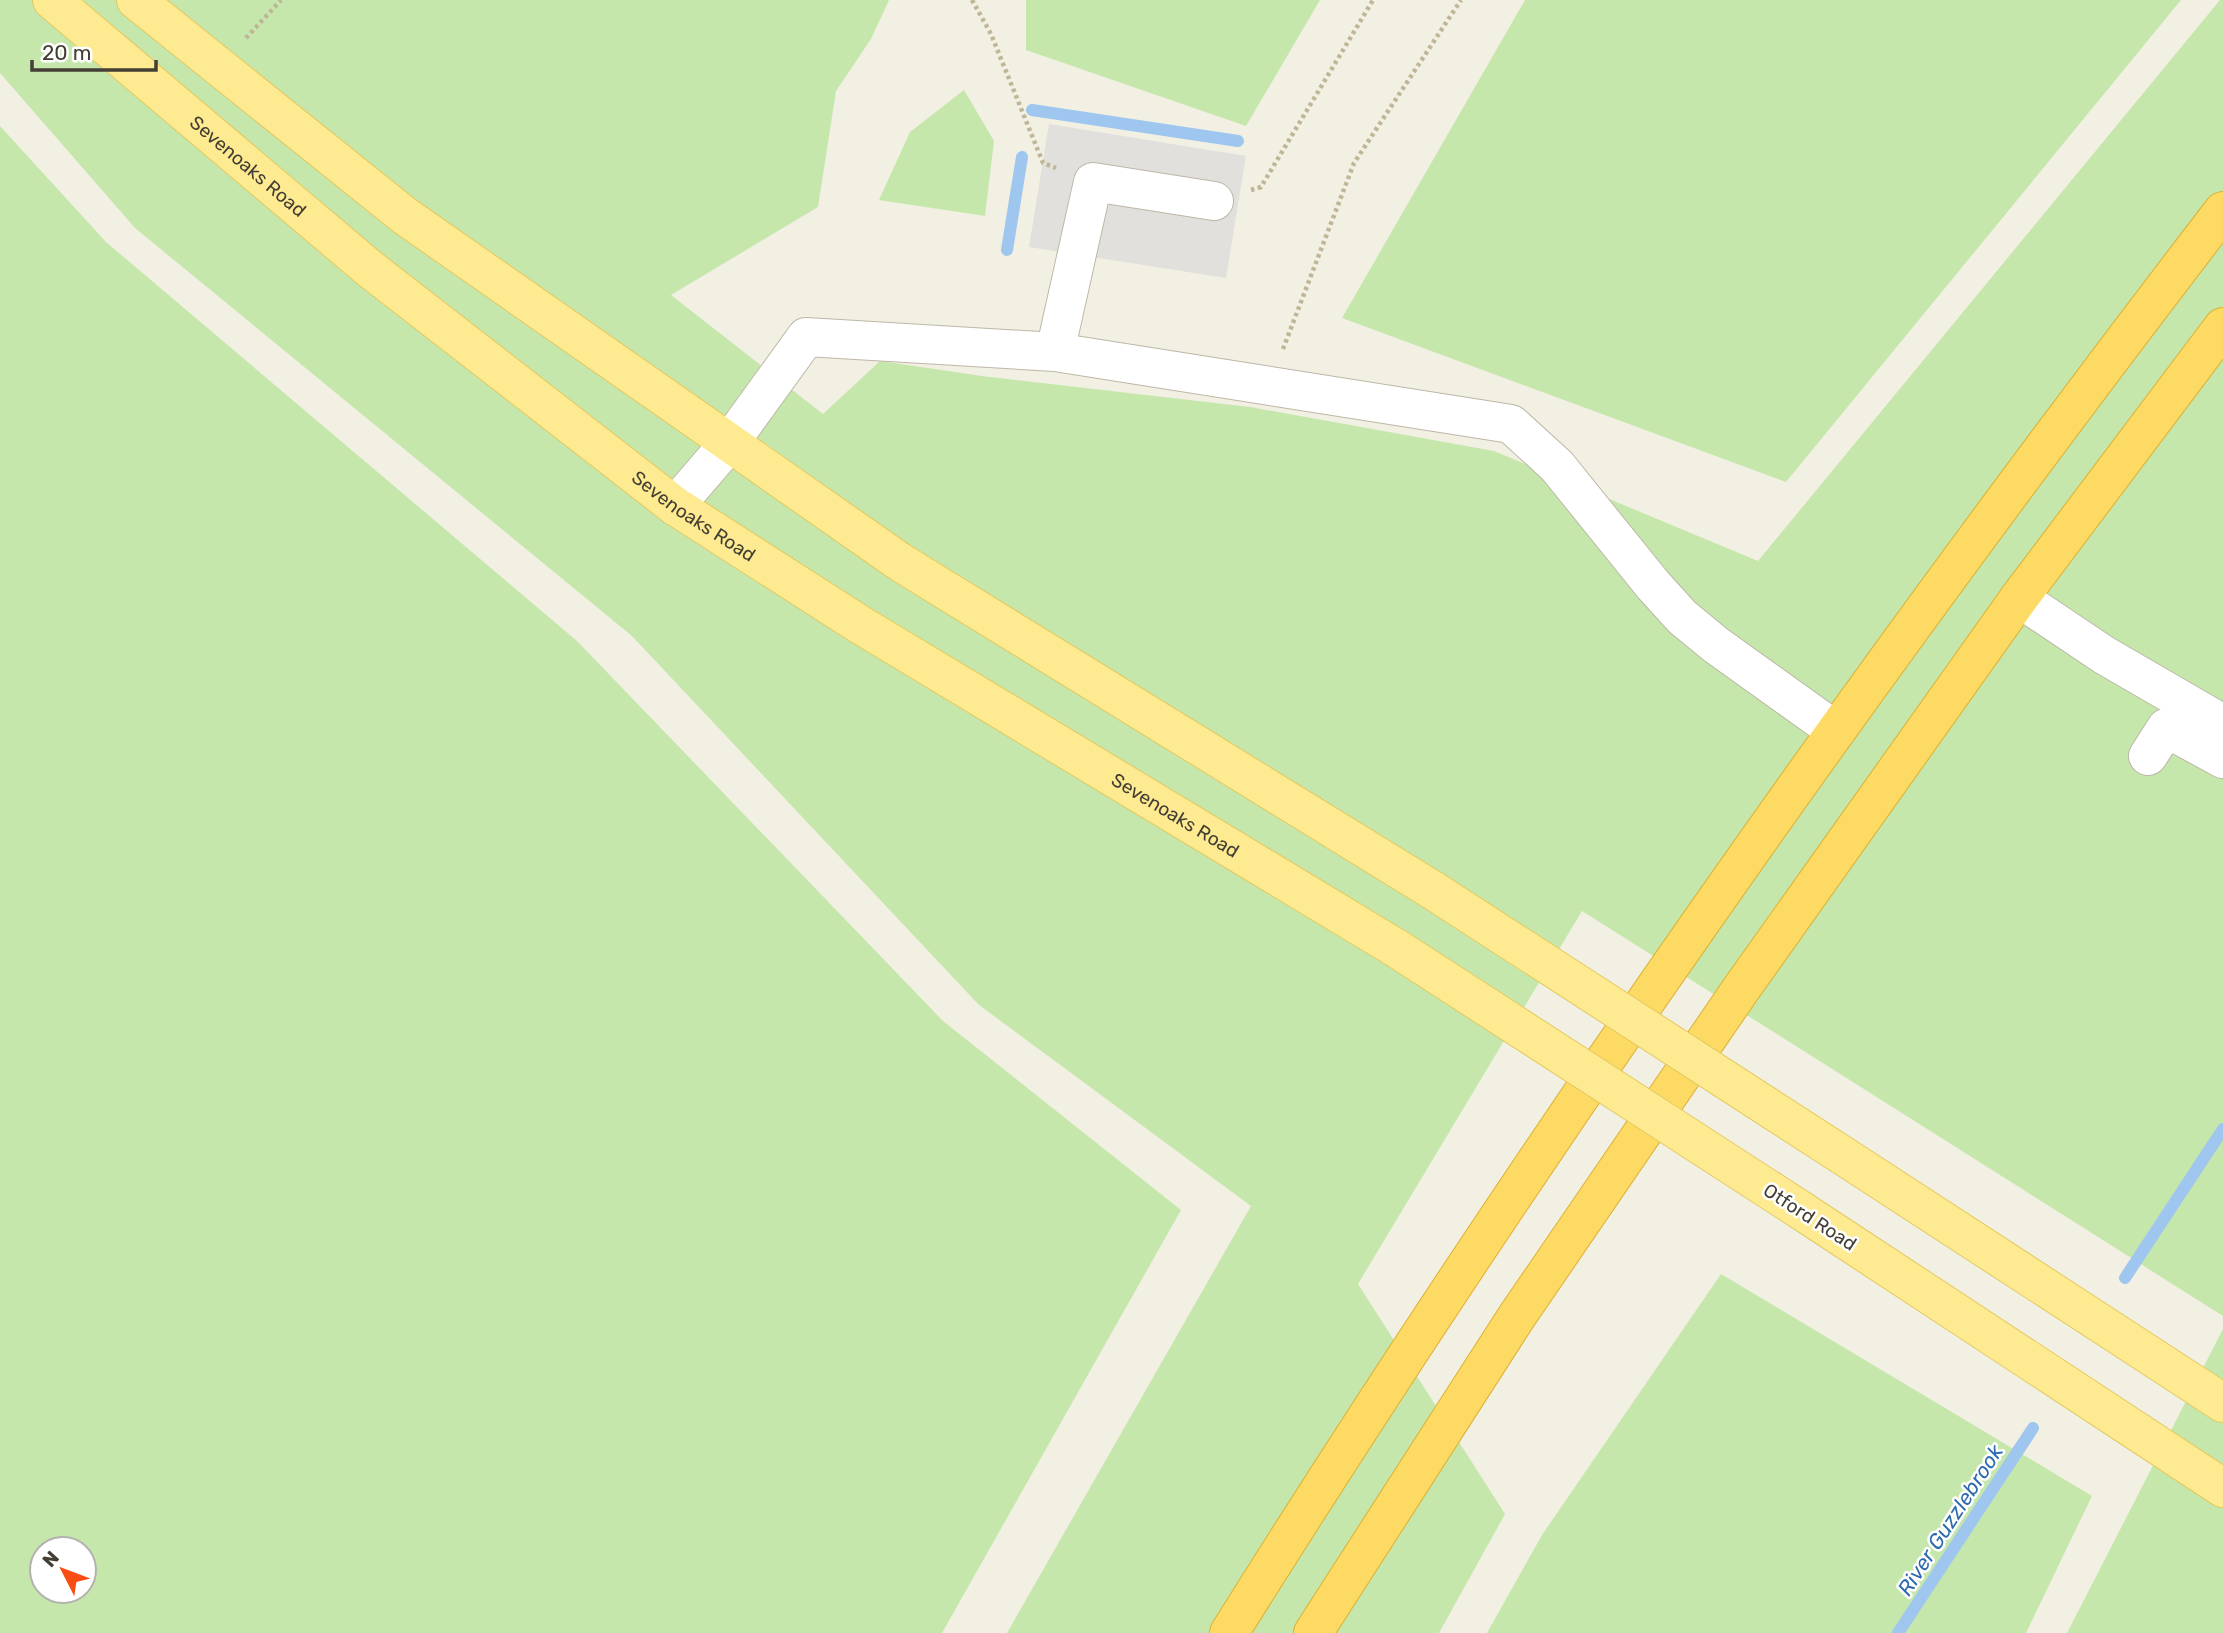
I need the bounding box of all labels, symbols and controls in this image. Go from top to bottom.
scale bar [32,28,156,72]
text: 20 m [42,40,91,65]
street label: Sevenoaks Road [185,110,311,222]
street label: Sevenoaks Road [627,465,760,566]
street label: Sevenoaks Road [1108,768,1243,862]
street label: Otford Road [1759,1178,1861,1256]
water label: River Guzzlebrook [1892,1439,2009,1600]
north arrow [28,1535,98,1605]
text: N [38,1546,64,1572]

